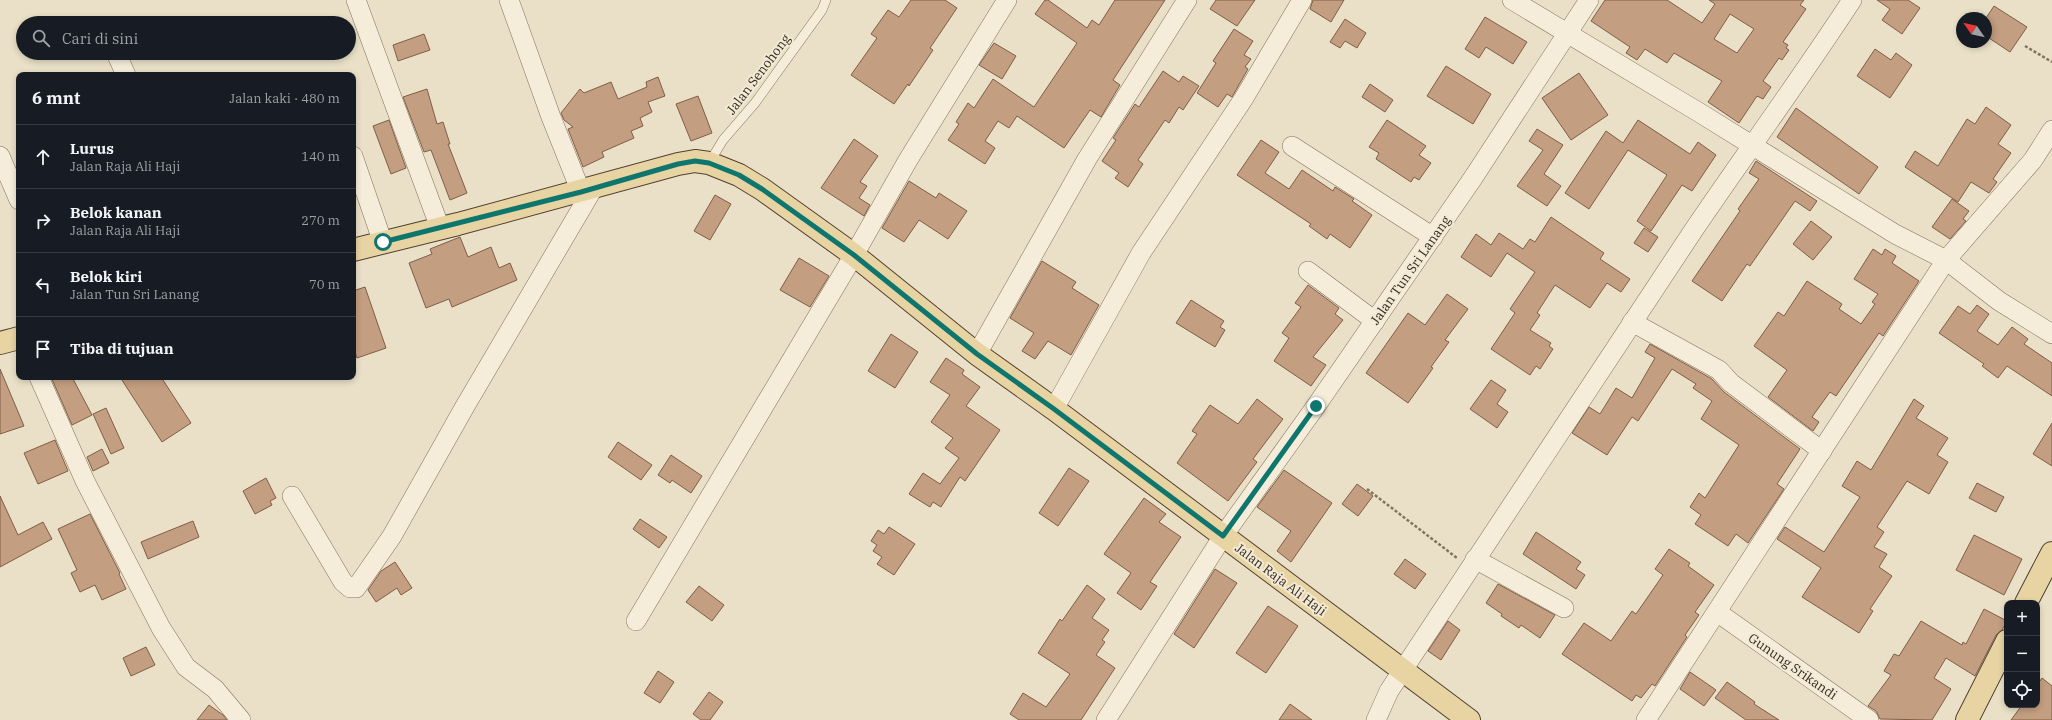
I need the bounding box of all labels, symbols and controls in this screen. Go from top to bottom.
north arrow [1956,12,1992,48]
search box [16,16,356,60]
icon: search [30,27,52,49]
text: Cari di sini [62,29,138,48]
street label: Jalan Senohong [723,31,794,118]
text: 6 mnt [32,87,80,109]
text: Jalan kaki · 480 m [229,90,340,107]
text: Lurus [70,139,114,158]
icon: ahead [32,146,54,168]
text: 140 m [301,148,340,165]
text: Jalan Raja Ali Haji [70,158,180,175]
text: Belok kanan [70,203,162,222]
icon: right [32,210,54,232]
text: 270 m [301,212,340,229]
street label: Jalan Tun Sri Lanang [1366,213,1454,328]
text: Jalan Raja Ali Haji [70,222,180,239]
route start [374,233,392,251]
text: Belok kiri [70,267,142,286]
icon: left [32,274,54,296]
text: 70 m [309,276,340,293]
text: Jalan Tun Sri Lanang [70,286,199,303]
icon: arrive [32,338,54,360]
text: Tiba di tujuan [70,339,174,358]
route end [1307,397,1325,415]
street label: Jalan Raja Ali Haji [1232,539,1330,619]
map controls [2004,600,2040,708]
button: + [2004,600,2040,636]
street label: Gunung Srikandi [1745,629,1840,703]
button: − [2004,636,2040,672]
button: locate [2004,672,2040,708]

